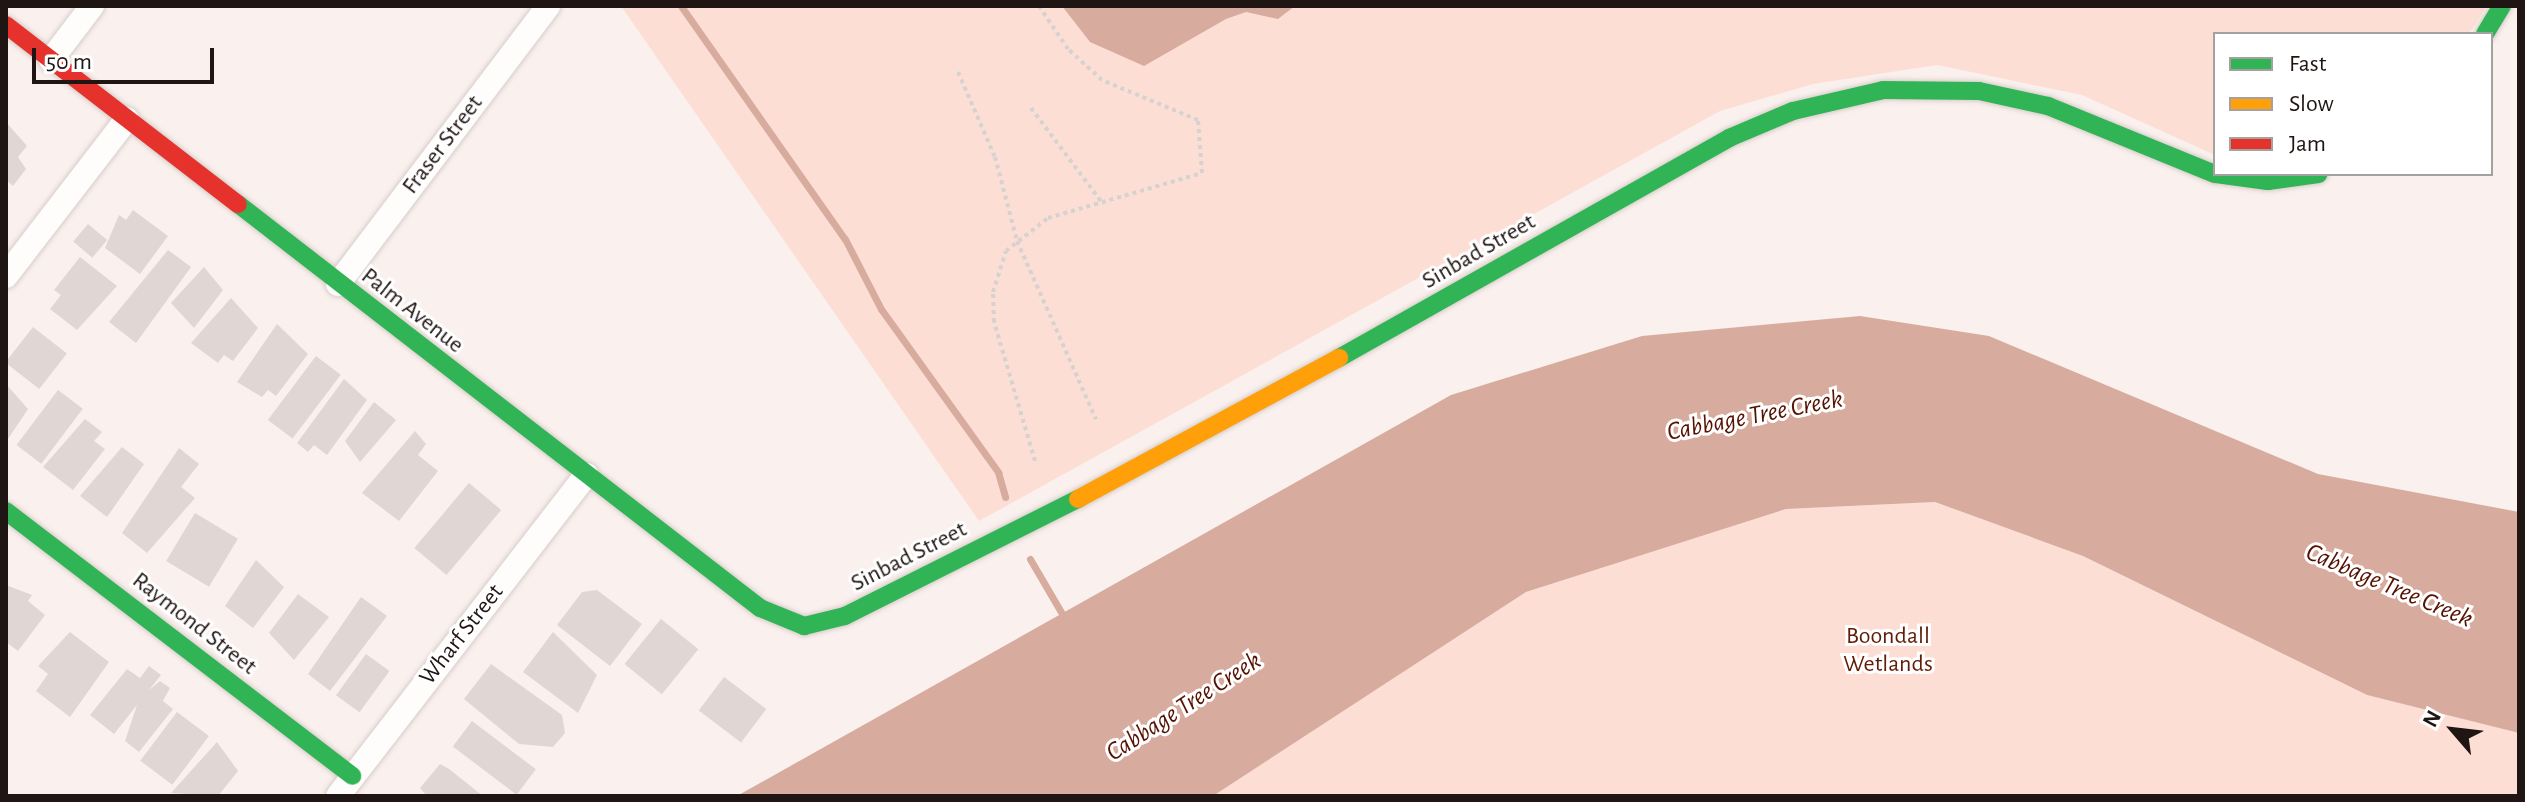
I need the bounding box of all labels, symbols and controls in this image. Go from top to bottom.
scale bar [36,32,218,82]
legend [2213,32,2493,176]
text: 50 m [46,50,92,74]
text: Fast [2289,52,2326,76]
street label: Fraser Street [397,90,489,200]
text: Slow [2289,92,2334,116]
text: Jam [2289,132,2326,156]
street label: Sinbad Street [1417,208,1541,296]
street label: Palm Avenue [355,262,469,360]
water label: Cabbage Tree Creek [1665,384,1845,448]
street label: Sinbad Street [846,516,972,598]
water label: Cabbage Tree Creek [2301,537,2477,635]
street label: Raymond Street [126,567,262,681]
street label: Wharf Street [414,579,510,691]
park label: Boondall Wetlands [1843,623,1933,679]
water label: Cabbage Tree Creek [1101,645,1267,769]
north arrow [2413,690,2493,770]
text: N [2419,707,2445,731]

